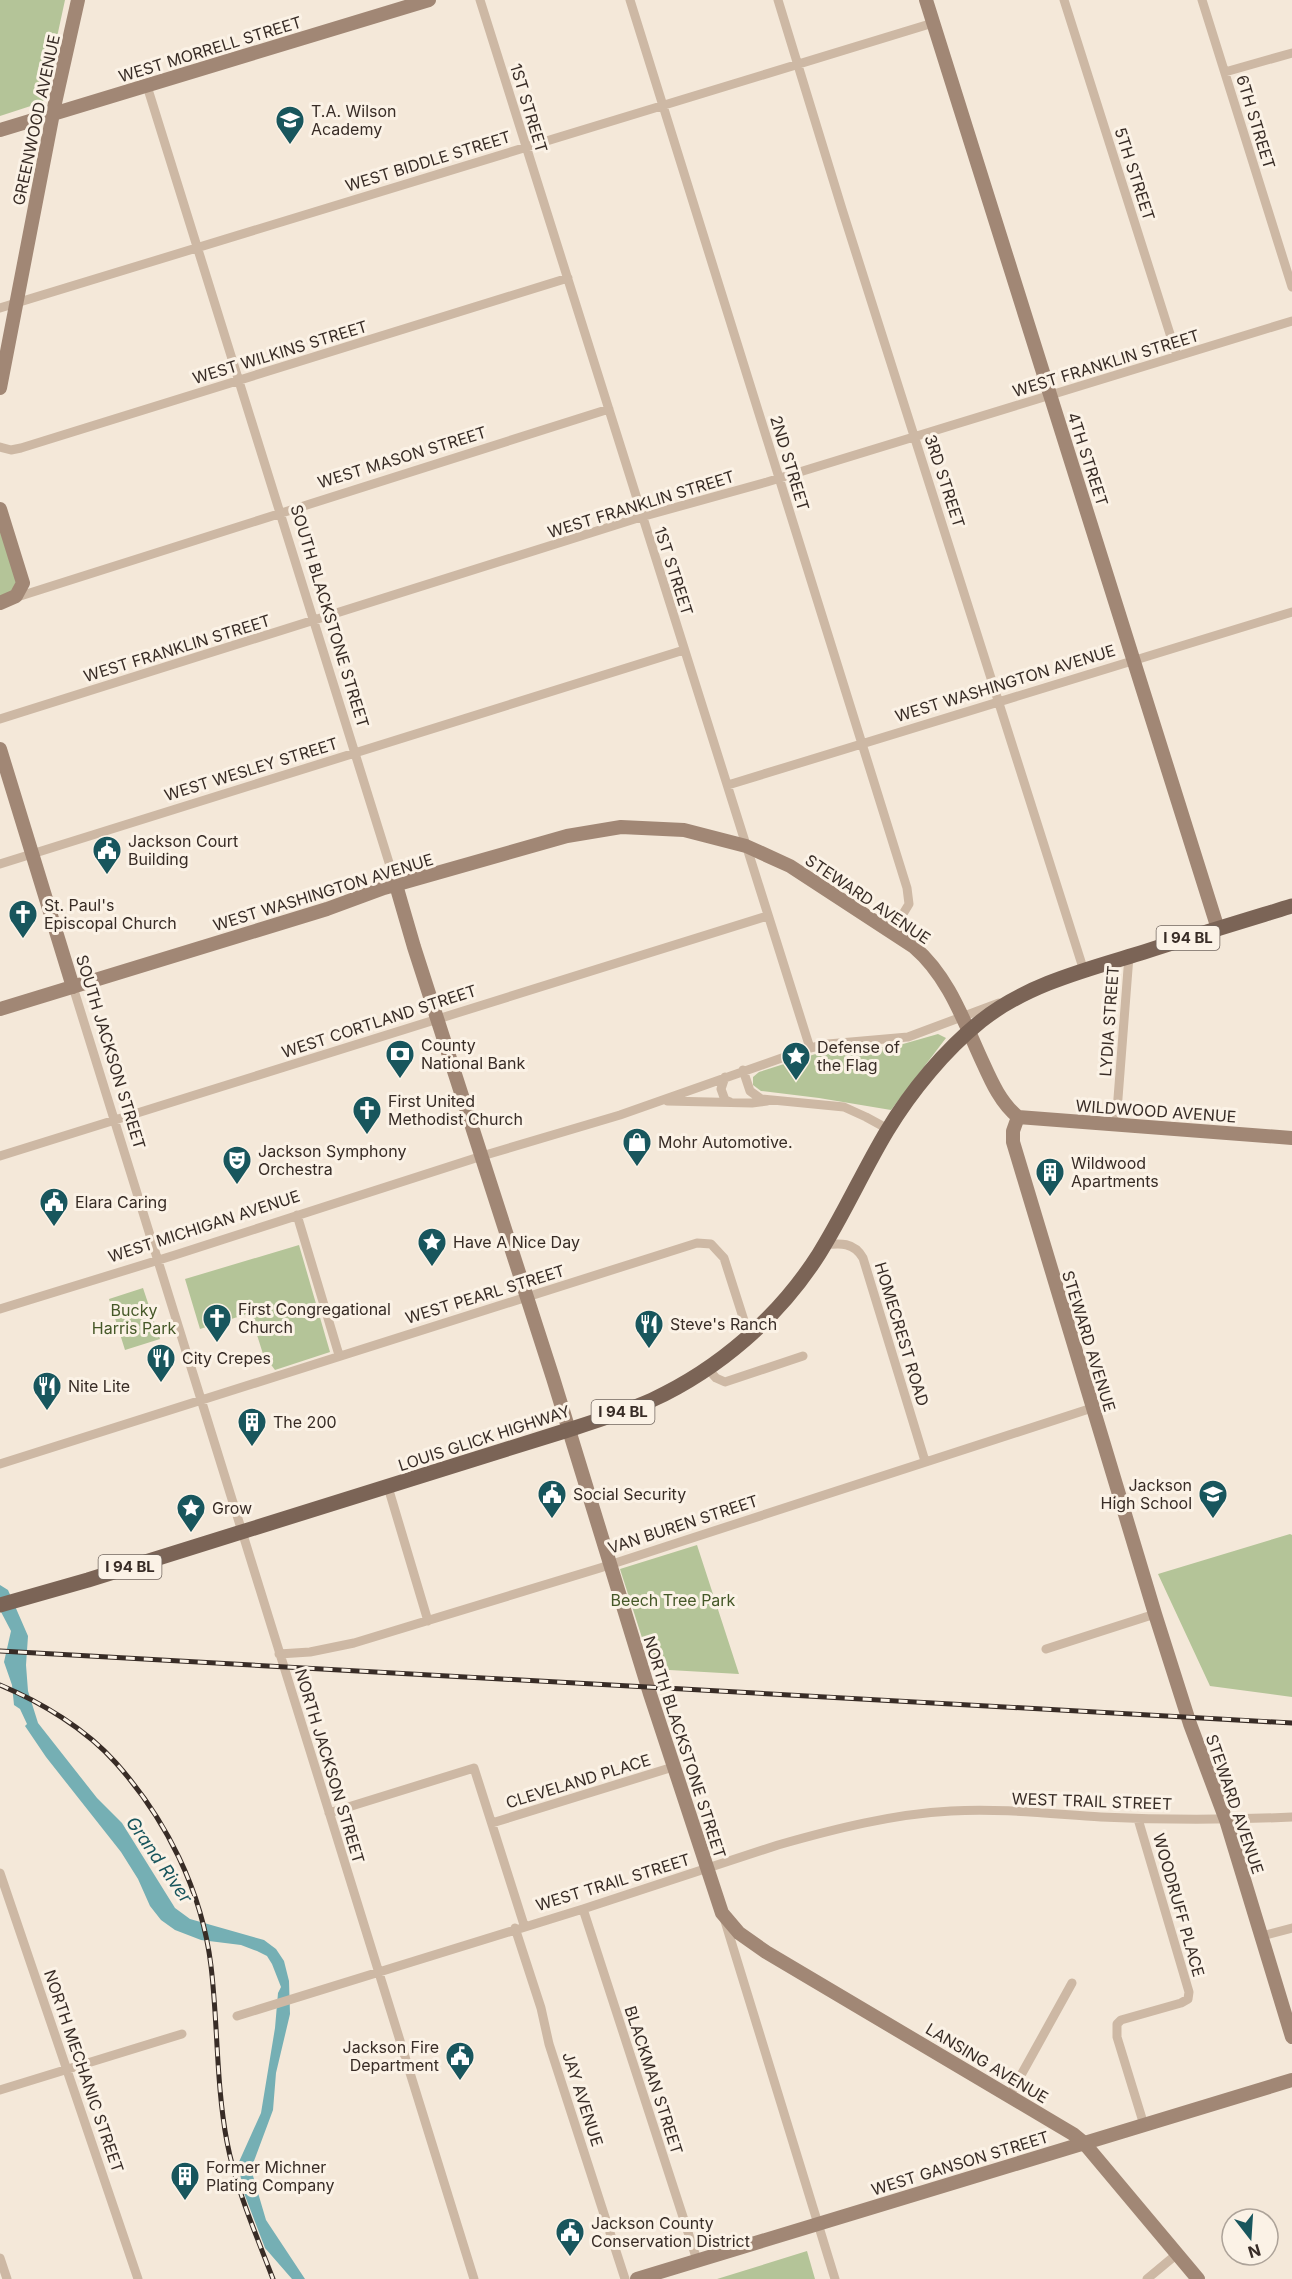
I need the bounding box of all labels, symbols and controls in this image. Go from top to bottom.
street label: WEST MORRELL STREET [116,12,304,86]
street label: GREENWOOD AVENUE [8,33,64,207]
street label: 1ST STREET [506,61,552,155]
street label: 6TH STREET [1232,73,1280,171]
place label: T.A. Wilson Academy [311,101,397,139]
school or university icon: T.A. Wilson Academy [274,104,306,146]
street label: 5TH STREET [1111,125,1159,223]
street label: WEST BIDDLE STREET [343,126,513,196]
street label: WEST WILKINS STREET [190,316,370,388]
street label: WEST FRANKLIN STREET [1010,325,1202,401]
street label: 4TH STREET [1063,410,1113,508]
street label: 2ND STREET [766,413,814,513]
street label: WEST MASON STREET [315,422,489,492]
street label: 3RD STREET [921,432,969,530]
street label: WEST FRANKLIN STREET [545,466,737,542]
street label: SOUTH BLACKSTONE STREET [286,502,374,730]
street label: 1ST STREET [650,524,698,618]
street label: WEST FRANKLIN STREET [81,610,273,686]
street label: WEST WASHINGTON AVENUE [892,640,1118,726]
street label: WEST WESLEY STREET [162,733,340,805]
place label: Jackson Court Building [128,831,238,869]
public building icon: Jackson Court Building [91,834,123,876]
street label: WEST WASHINGTON AVENUE [210,849,436,935]
street label: STEWARD AVENUE [802,850,934,948]
place label: St. Paul's Episcopal Church [44,895,177,933]
church icon: St. Paul's Episcopal Church [7,898,39,940]
road number: I 94 BL [1156,926,1220,950]
street label: SOUTH JACKSON STREET [72,952,150,1152]
street label: LYDIA STREET [1095,965,1123,1077]
street label: WEST CORTLAND STREET [279,980,479,1062]
place label: County National Bank [421,1035,525,1073]
place label: Defense of the Flag [817,1037,900,1075]
bank icon: County National Bank [384,1038,416,1080]
place icon: Defense of the Flag [780,1040,812,1082]
place label: First United Methodist Church [388,1091,523,1129]
church icon: First United Methodist Church [351,1094,383,1136]
street label: WILDWOOD AVENUE [1075,1095,1237,1127]
shop icon: Mohr Automotive. [621,1126,653,1168]
place label: Mohr Automotive. [658,1132,793,1152]
place label: Jackson Symphony Orchestra [258,1141,406,1179]
theatre icon: Jackson Symphony Orchestra [221,1144,253,1186]
place label: Wildwood Apartments [1071,1153,1159,1191]
building icon: Wildwood Apartments [1034,1156,1066,1198]
public building icon: Elara Caring [38,1186,70,1228]
street label: WEST MICHIGAN AVENUE [106,1186,302,1266]
place label: Elara Caring [75,1192,167,1212]
place icon: Have A Nice Day [416,1226,448,1268]
place label: Have A Nice Day [453,1232,580,1252]
street label: WEST PEARL STREET [403,1260,567,1328]
street label: HOMECREST ROAD [871,1260,933,1408]
street label: STEWARD AVENUE [1058,1268,1120,1414]
place label: First Congregational Church [238,1299,391,1337]
park label: Bucky Harris Park [92,1300,176,1338]
church icon: First Congregational Church [201,1302,233,1344]
restaurant icon: Steve's Ranch [633,1308,665,1350]
place label: Steve's Ranch [670,1314,777,1334]
restaurant icon: City Crepes [145,1342,177,1384]
place label: City Crepes [182,1348,271,1368]
restaurant icon: Nite Lite [31,1370,63,1412]
place label: Nite Lite [68,1376,130,1396]
road number: I 94 BL [592,1400,654,1424]
street label: LOUIS GLICK HIGHWAY [396,1401,573,1475]
building icon: The 200 [236,1406,268,1448]
place label: The 200 [273,1412,337,1432]
place label: Jackson High School [1101,1475,1192,1513]
public building icon: Social Security [536,1478,568,1520]
school or university icon: Jackson High School [1197,1478,1229,1520]
place label: Social Security [573,1484,686,1504]
street label: VAN BUREN STREET [605,1490,761,1558]
place icon: Grow [175,1492,207,1534]
place label: Grow [212,1498,252,1518]
road number: I 94 BL [98,1555,162,1579]
park label: Beech Tree Park [611,1590,736,1610]
street label: NORTH BLACKSTONE STREET [640,1633,730,1861]
street label: NORTH JACKSON STREET [291,1666,369,1866]
street label: STEWARD AVENUE [1202,1731,1268,1877]
street label: CLEVELAND PLACE [503,1749,653,1813]
street label: WEST TRAIL STREET [1011,1788,1173,1814]
water label: Grand River [122,1813,198,1908]
street label: WOODRUFF PLACE [1149,1831,1209,1979]
street label: WEST TRAIL STREET [533,1849,693,1915]
street label: NORTH MECHANIC STREET [40,1967,128,2175]
street label: BLACKMAN STREET [621,2003,687,2157]
street label: LANSING AVENUE [922,2019,1052,2107]
place label: Jackson Fire Department [343,2037,439,2075]
public building icon: Jackson Fire Department [444,2040,476,2082]
street label: JAY AVENUE [558,2049,608,2149]
street label: WEST GANSON STREET [869,2126,1051,2200]
place label: Former Michner Plating Company [206,2157,334,2195]
building icon: Former Michner Plating Company [169,2160,201,2202]
north arrow [1220,2207,1280,2267]
place label: Jackson County Conservation District [591,2213,750,2251]
public building icon: Jackson County Conservation District [554,2216,586,2258]
text: N [1246,2240,1263,2263]

